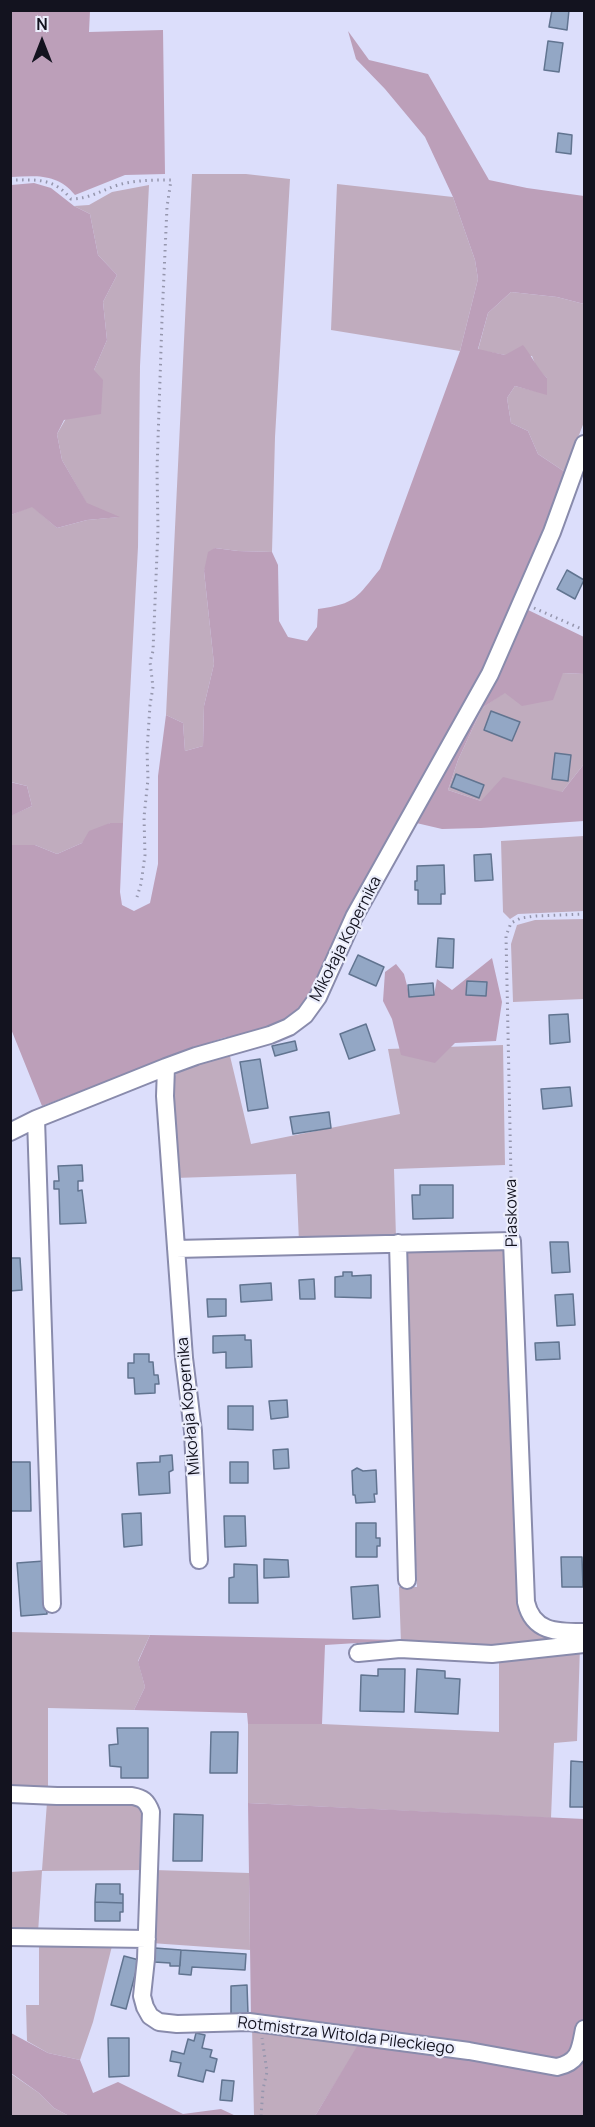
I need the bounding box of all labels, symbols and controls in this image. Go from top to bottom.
north arrow [12,12,72,72]
text: N [36,13,48,35]
street label: Mikołaja Kopernika [306,873,386,1005]
street label: Piaskowa [502,1179,522,1247]
street label: Mikołaja Kopernika [173,1336,205,1476]
street label: Rotmistrza Witolda Pileckiego [236,2013,456,2059]

